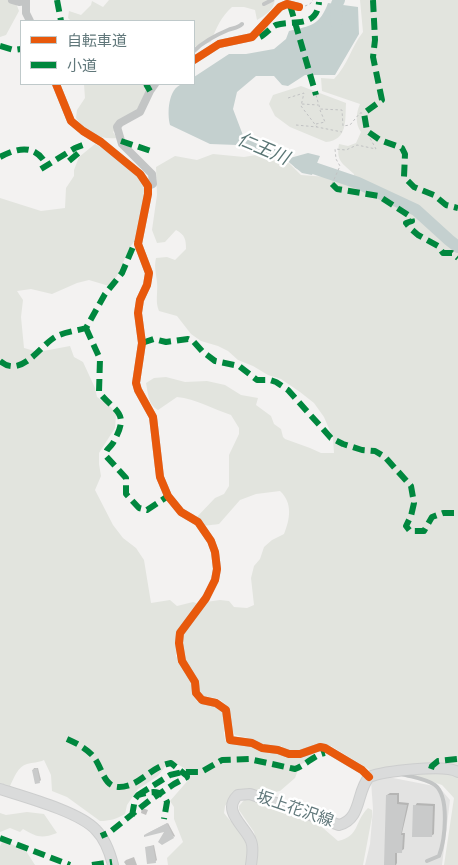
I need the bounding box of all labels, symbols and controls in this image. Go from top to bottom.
legend [20,20,195,85]
text: 自転車道 [67,31,127,50]
text: 小道 [67,56,97,75]
water label: 仁王川 [234,129,292,169]
street label: 坂上花沢線 [254,787,336,831]

